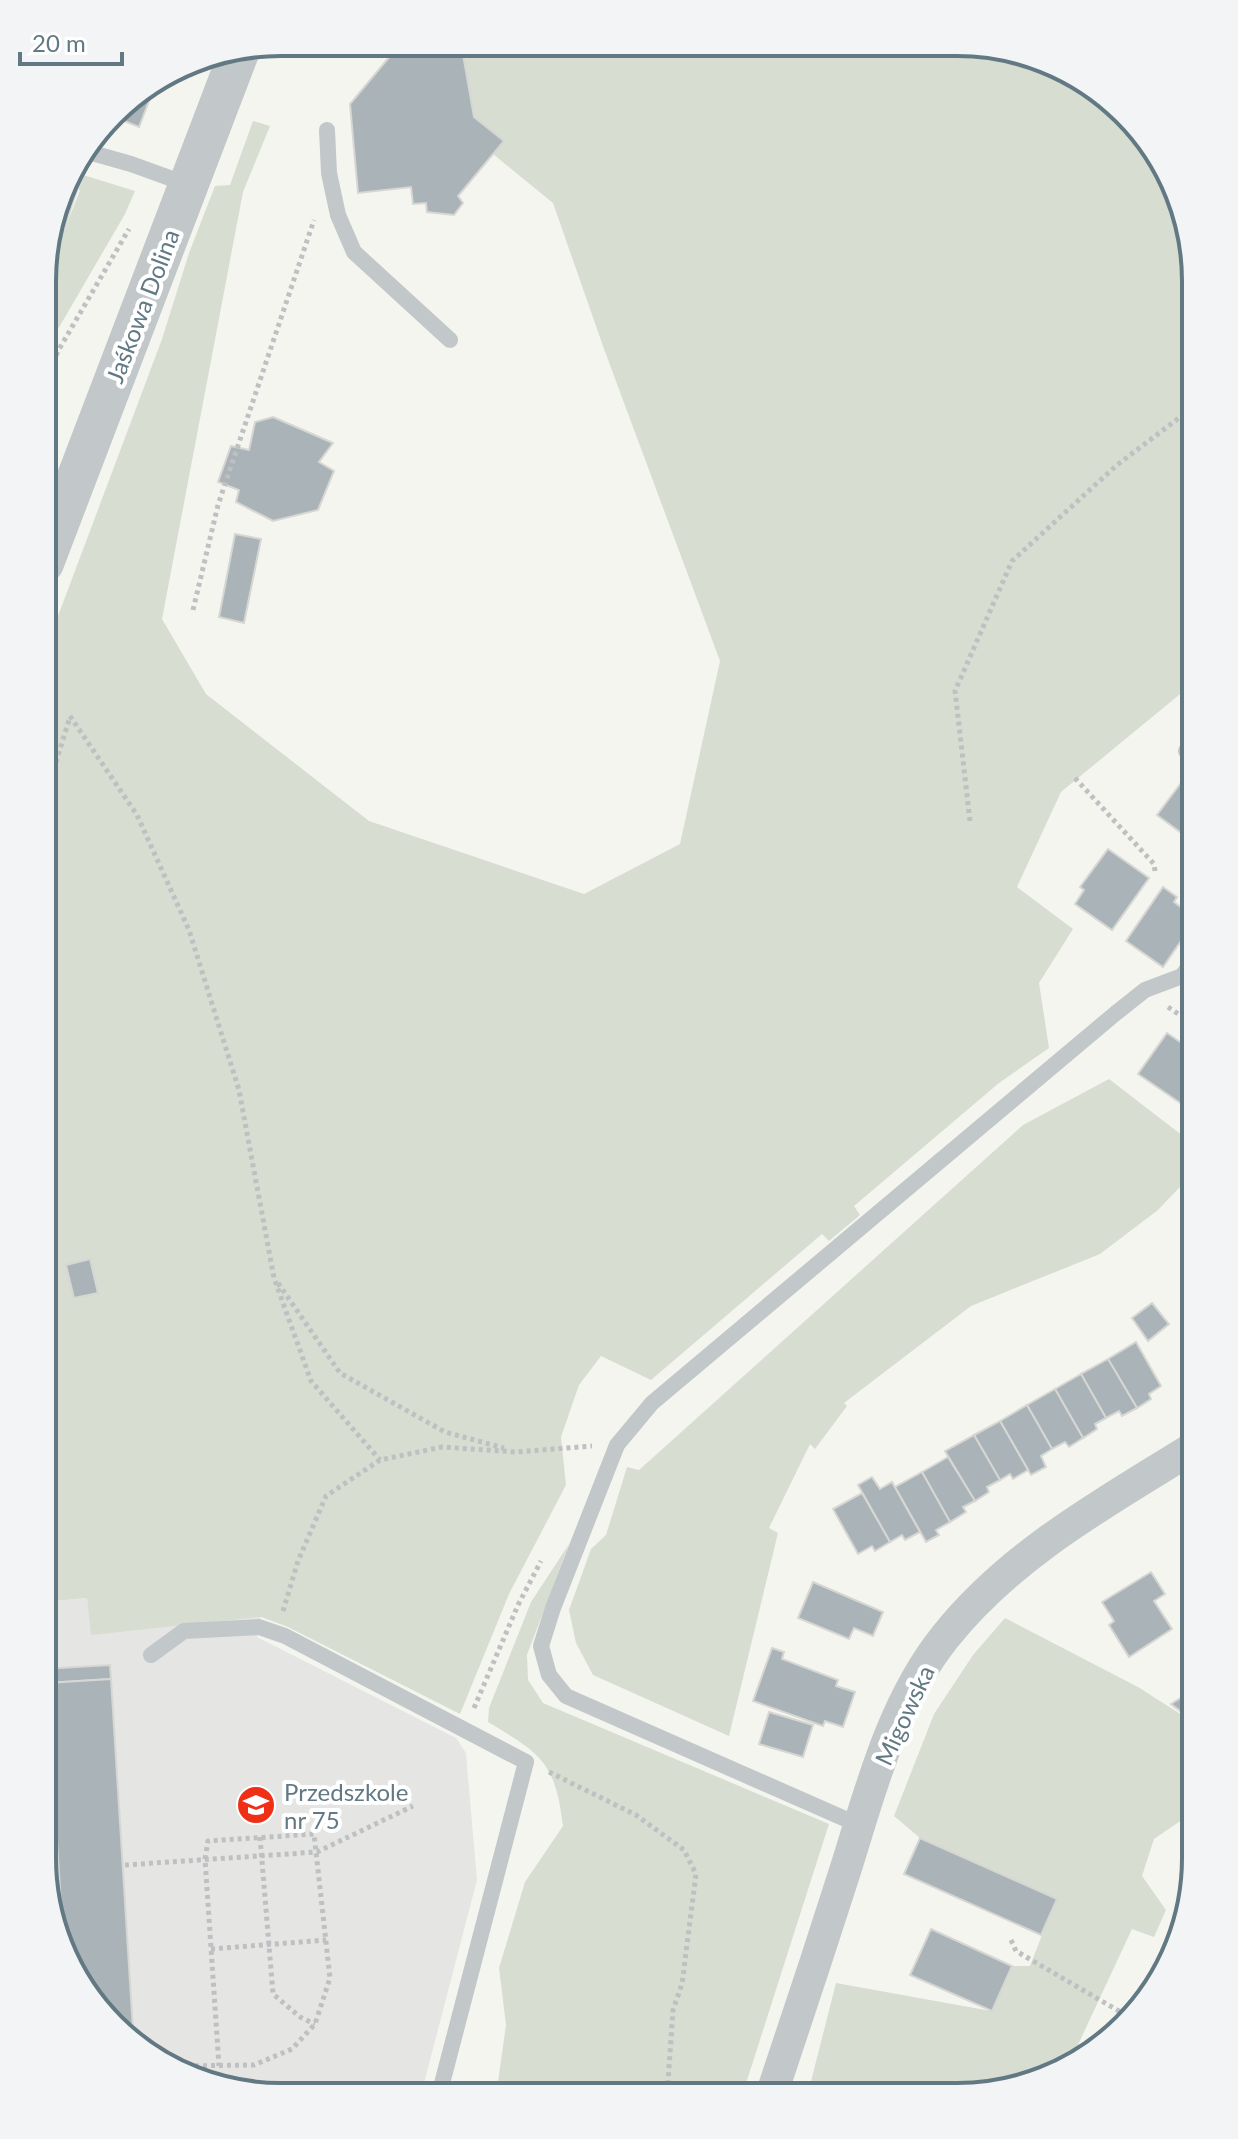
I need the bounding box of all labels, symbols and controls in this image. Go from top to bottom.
scale bar [20,16,122,66]
text: 20 m [32,28,86,57]
street label: Jaśkowa Dolina [99,225,185,387]
street label: Migowska [868,1660,940,1770]
place label: Przedszkole nr 75 [284,1777,408,1834]
school or university icon: Przedszkole nr 75 [235,1784,277,1826]

